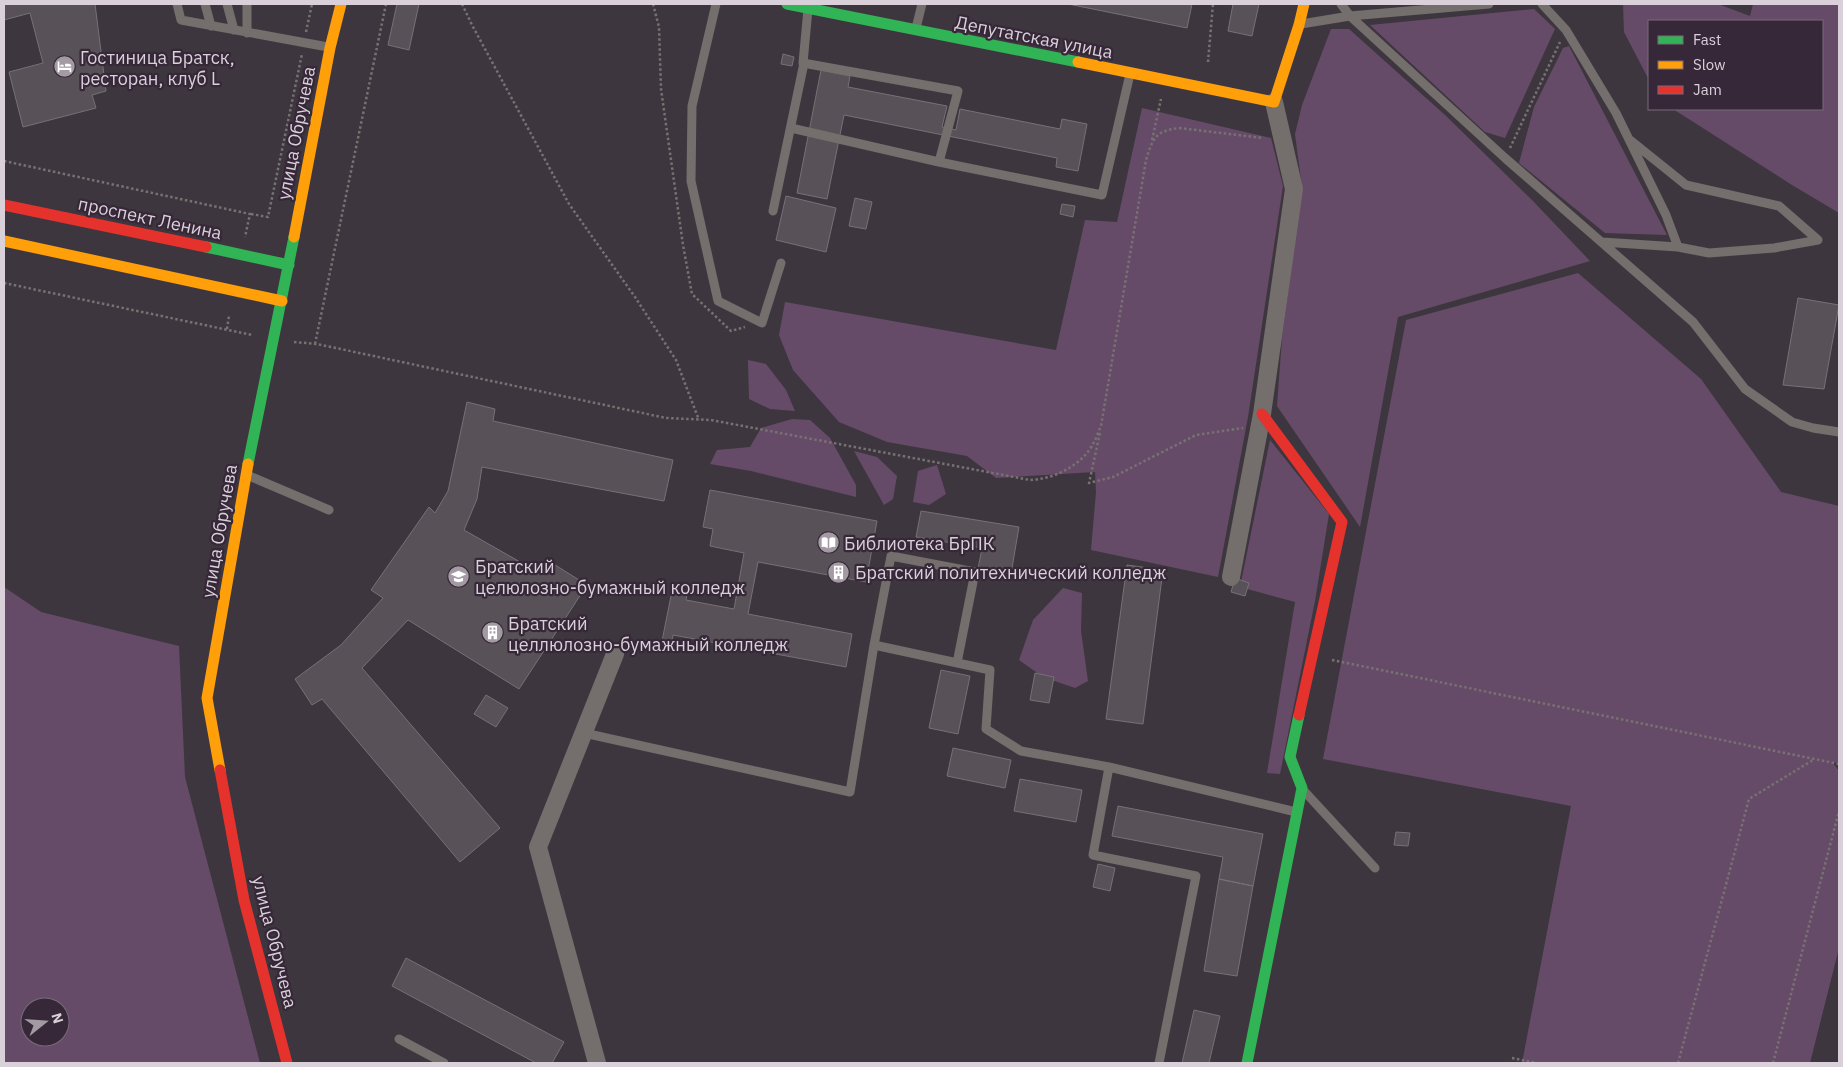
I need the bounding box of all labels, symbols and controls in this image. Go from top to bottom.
street label: Депутатская улица [953,10,1115,64]
legend [1648,20,1823,110]
text: Fast [1693,30,1721,49]
place label: Гостиница Братск, ресторан, клуб L [80,46,235,90]
hotel icon: Гостиница Братск, ресторан, клуб L [52,55,76,79]
text: Slow [1693,55,1726,74]
street label: улица Обручева [272,64,320,202]
text: Jam [1693,80,1722,99]
street label: проспект Ленина [76,192,224,245]
street label: улица Обручева [196,462,242,600]
library icon: Библиотека БрПК [816,531,840,555]
place label: Библиотека БрПК [844,532,995,555]
place label: Братский целюлозно-бумажный колледж [475,555,745,599]
building icon: Братский политехнический колледж [827,560,851,584]
place label: Братский политехнический колледж [855,561,1167,584]
school or university icon: Братский целюлозно-бумажный колледж [447,564,471,588]
place label: Братский целлюлозно-бумажный колледж [508,612,788,656]
building icon: Братский целлюлозно-бумажный колледж [480,621,504,645]
street label: улица Обручева [247,873,303,1011]
north arrow [20,997,70,1047]
text: N [47,1011,68,1026]

